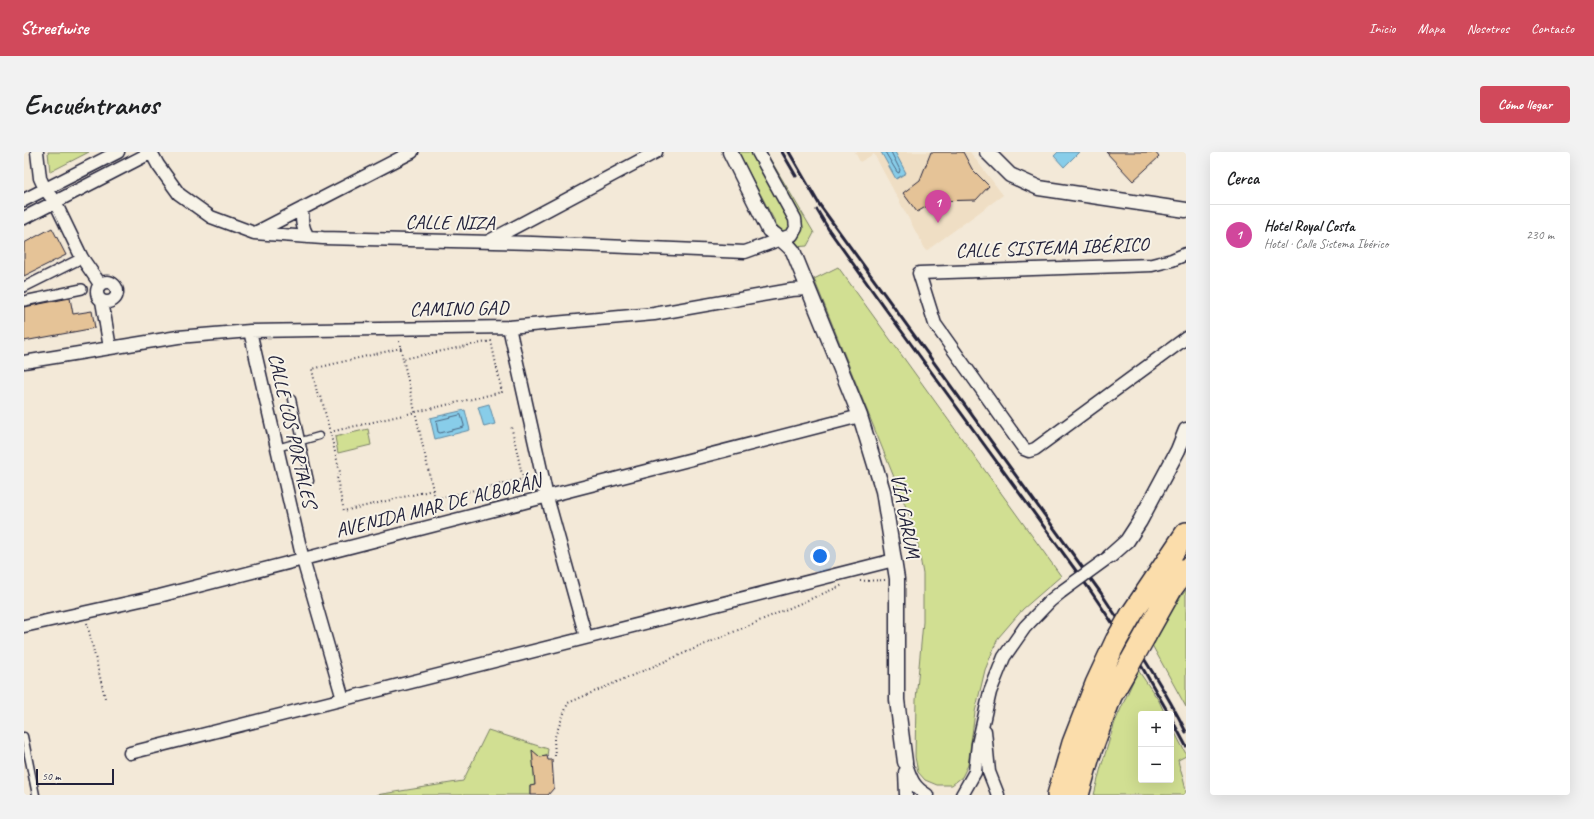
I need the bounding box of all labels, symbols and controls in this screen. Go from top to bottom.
text: Streetwise [20,16,88,40]
text: Inicio [1369,20,1396,37]
text: Mapa [1418,20,1445,37]
text: Nosotros [1467,20,1509,37]
text: Contacto [1531,20,1574,37]
button: Cómo llegar [1480,86,1570,123]
text: Encuéntranos [24,87,159,122]
text: Cerca [1226,168,1259,189]
pin: 1 [925,190,951,223]
street label: CALLE NIZA [405,209,496,236]
text: Hotel Royal Costa [1264,217,1355,236]
text: 1 [1236,227,1242,243]
text: 230 m [1526,227,1554,243]
street label: CALLE SISTEMA IBÉRICO [955,232,1151,263]
text: Hotel · Calle Sistema Ibérico [1264,236,1388,252]
street label: CAMINO GAD [409,295,510,322]
street label: CALLE LOS PORTALES [263,351,323,514]
street label: AVENIDA MAR DE ALBORÁN [333,467,546,543]
street label: VÍA GARUM [885,472,926,562]
your location [810,546,830,566]
map controls [1138,711,1174,783]
button: + [1138,711,1174,747]
button: − [1138,747,1174,783]
scale bar [36,767,114,786]
text: 50 m [42,769,61,783]

